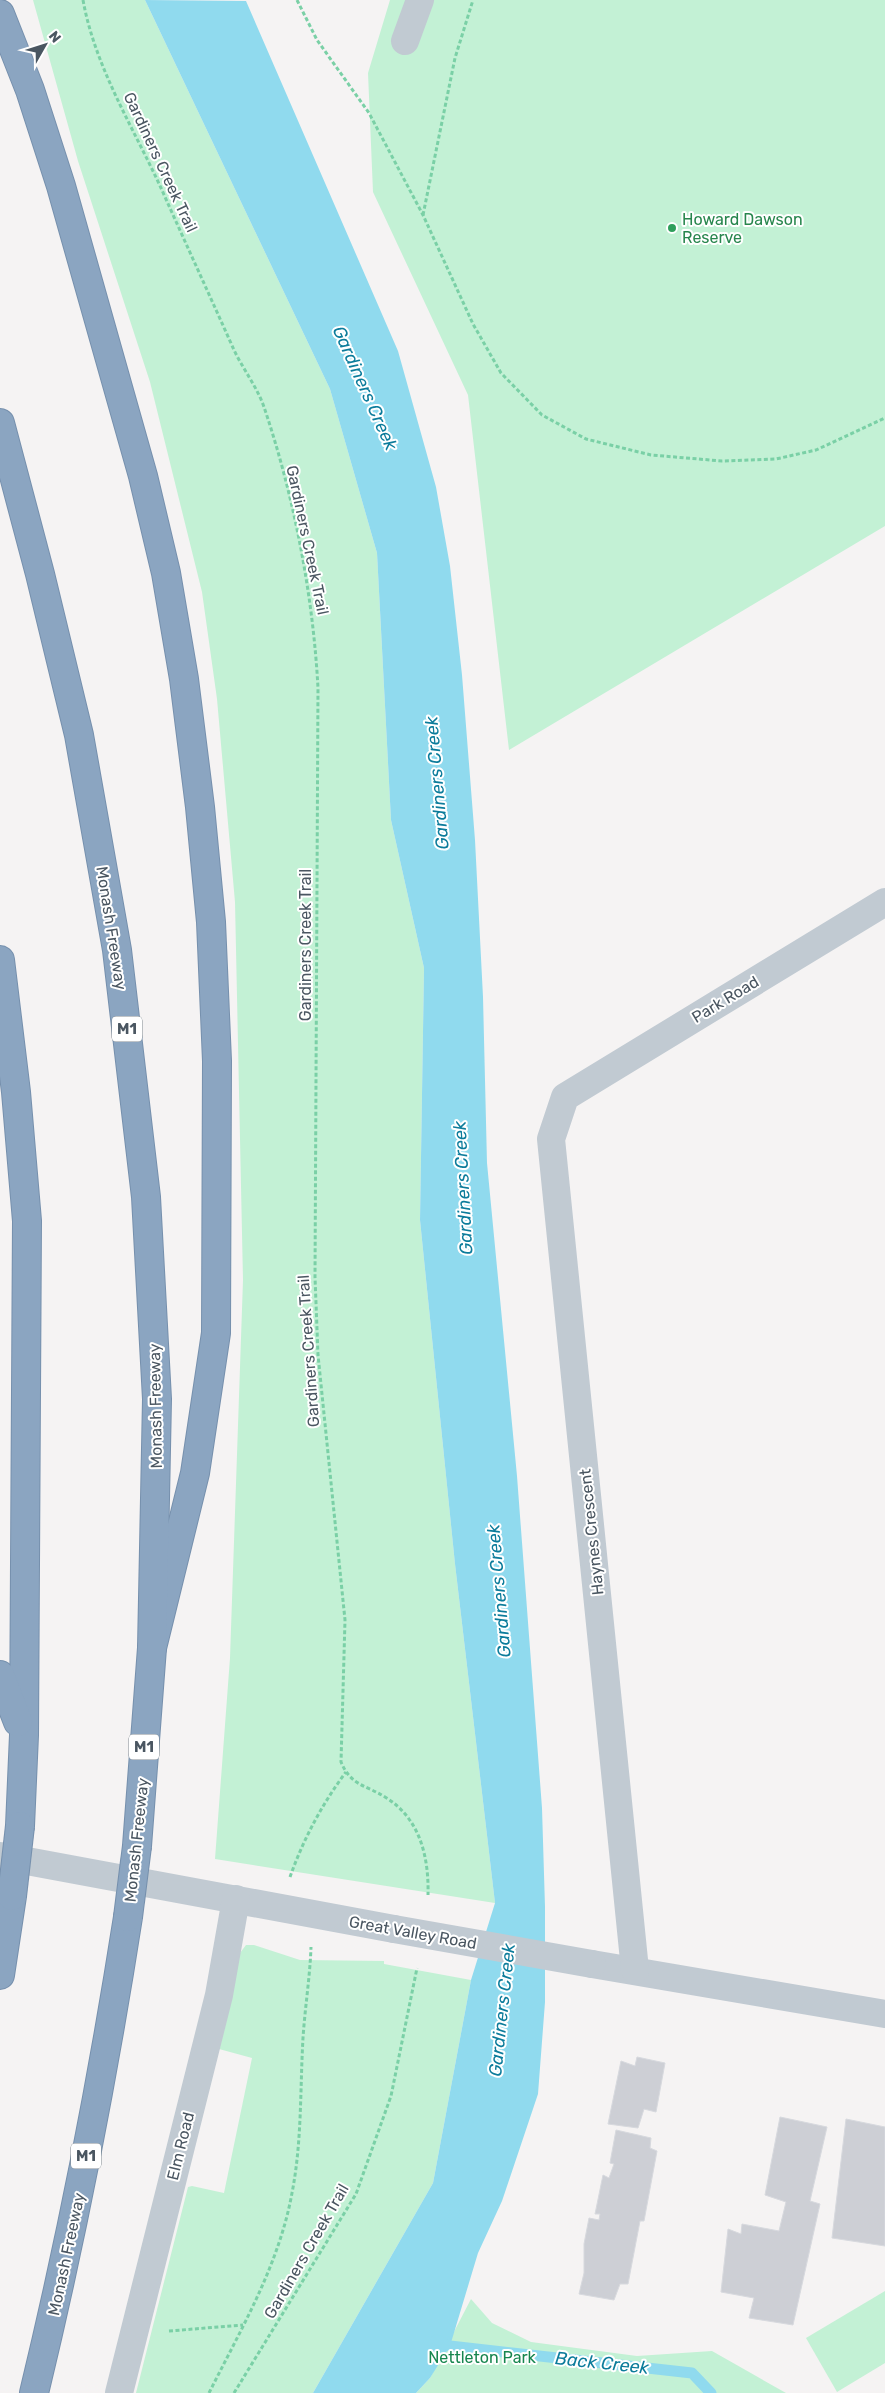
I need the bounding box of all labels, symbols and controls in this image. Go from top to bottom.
north arrow [20,20,70,70]
text: N [45,28,64,46]
street label: Gardiners Creek Trail [120,89,201,235]
place label: Howard Dawson Reserve [682,210,803,247]
marker: Howard Dawson Reserve [666,222,678,234]
water label: Gardiners Creek [328,322,403,454]
street label: Gardiners Creek Trail [282,464,333,617]
water label: Gardiners Creek [420,714,454,851]
street label: Monash Freeway [92,865,131,991]
street label: Gardiners Creek Trail [296,869,315,1021]
street label: Park Road [688,972,762,1027]
road number: M1 [112,1016,142,1042]
water label: Gardiners Creek [448,1120,477,1256]
street label: Gardiners Creek Trail [294,1274,323,1428]
street label: Monash Freeway [145,1343,166,1469]
street label: Haynes Crescent [575,1468,608,1596]
water label: Gardiners Creek [482,1522,516,1659]
road number: M1 [129,1734,159,1760]
street label: Monash Freeway [121,1777,152,1903]
street label: Great Valley Road [348,1912,478,1953]
water label: Gardiners Creek [484,1941,520,2078]
street label: Elm Road [163,2110,198,2182]
road number: M1 [71,2144,101,2168]
street label: Gardiners Creek Trail [260,2180,353,2322]
street label: Monash Freeway [44,2191,89,2317]
water label: Back Creek [554,2347,651,2379]
park label: Nettleton Park [428,2348,537,2367]

